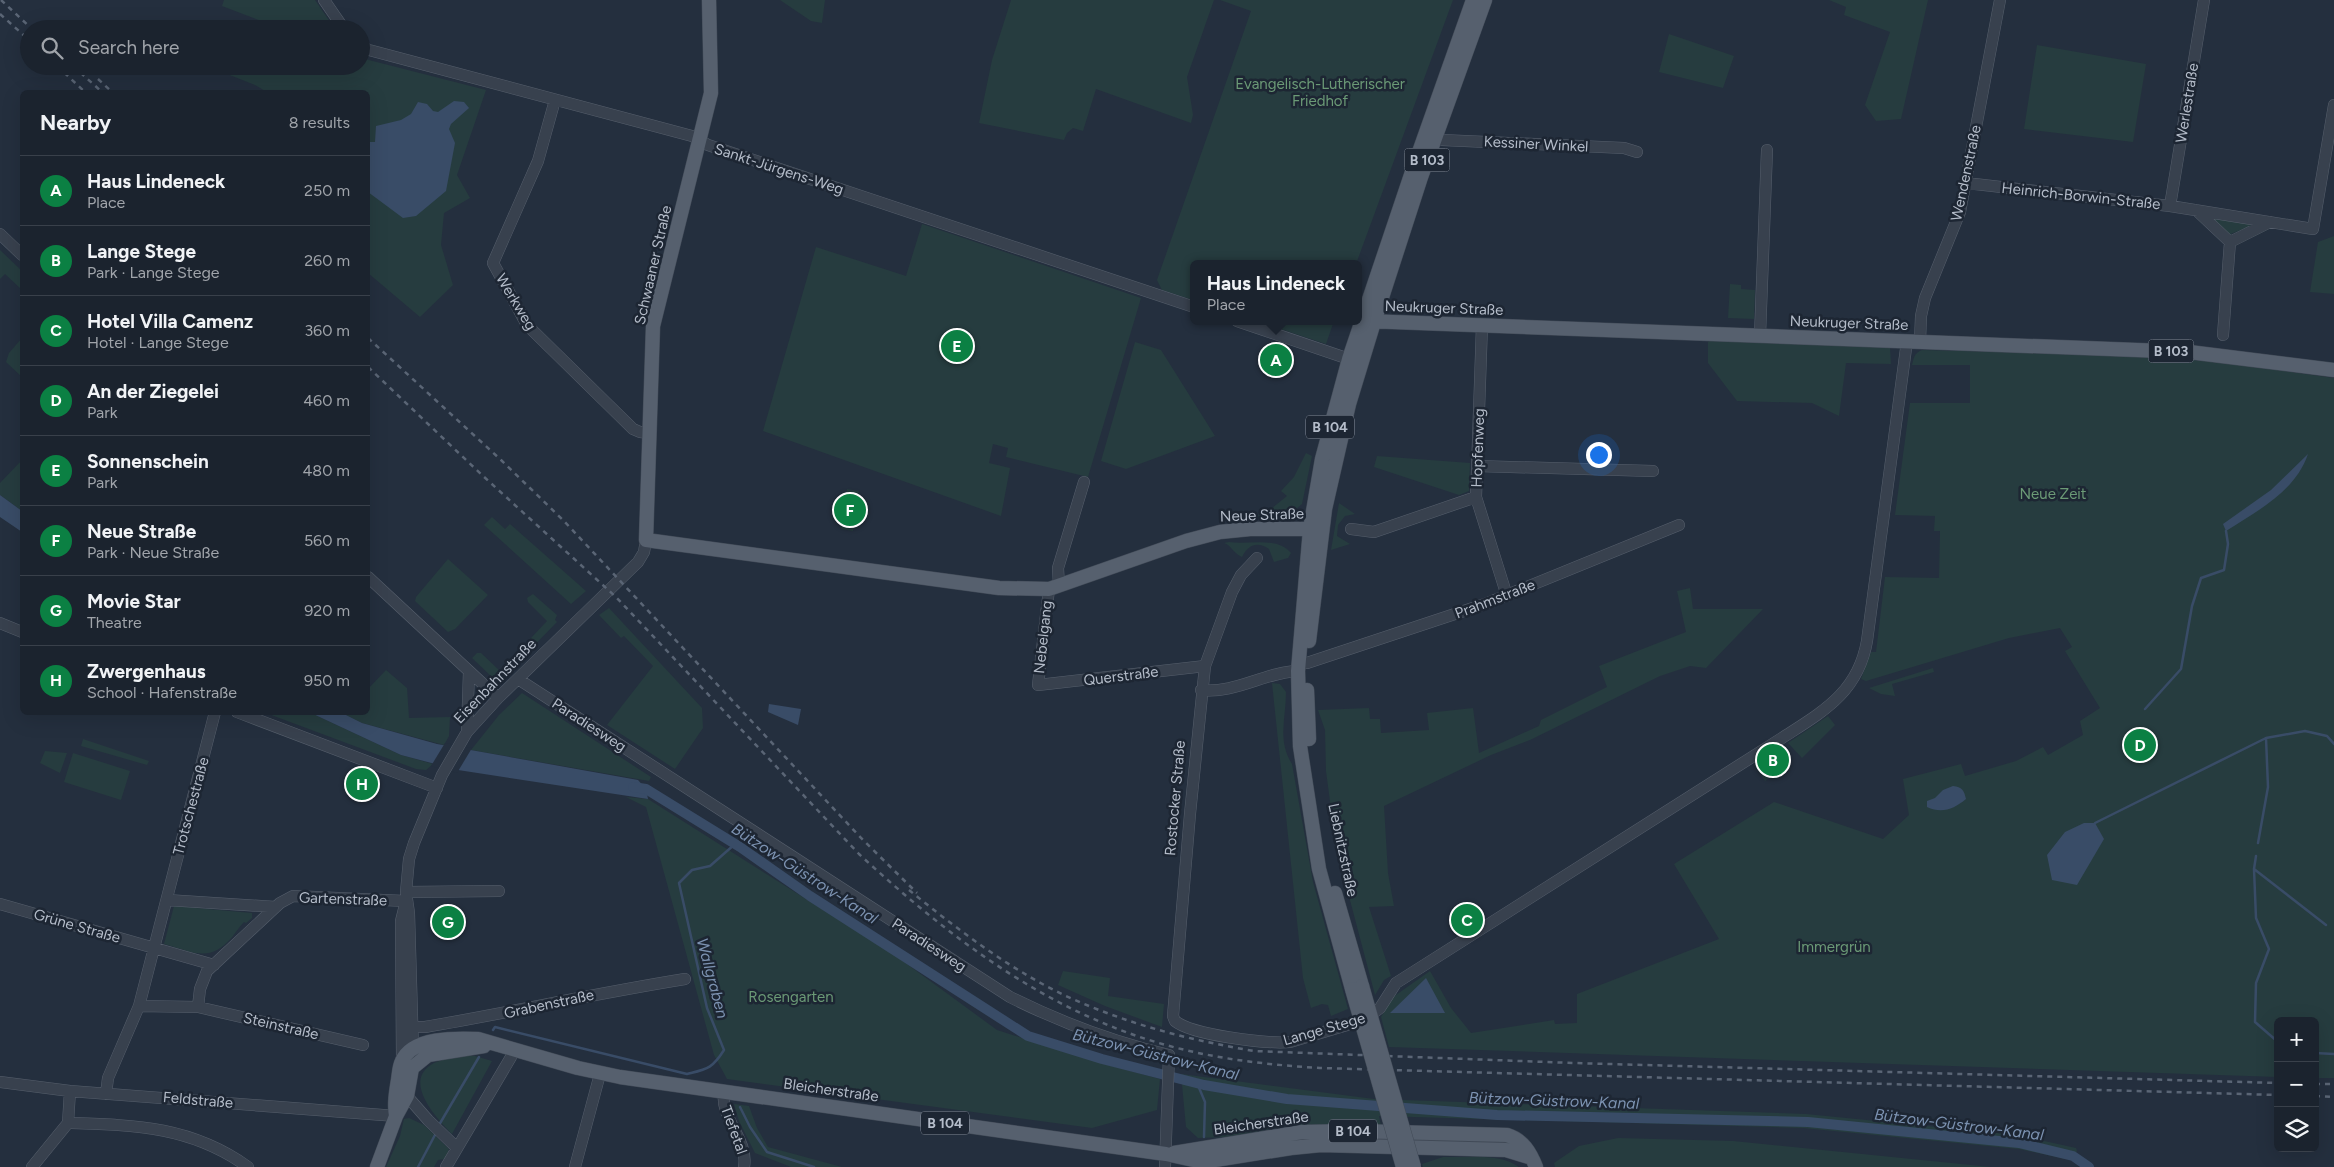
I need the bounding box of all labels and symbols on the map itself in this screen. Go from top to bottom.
street label: Werlestraße [2172,62,2202,144]
park label: Evangelisch-Lutherischer Friedhof [1235,75,1405,110]
street label: Wendenstraße [1947,123,1985,223]
street label: Kessiner Winkel [1483,132,1589,156]
street label: Sankt-Jürgens-Weg [712,140,846,198]
road number: B 103 [1404,148,1450,172]
street label: Heinrich-Borwin-Straße [2001,179,2161,213]
street label: Schwaaner Straße [631,204,675,326]
street label: Werkweg [492,270,540,334]
street label: Neukruger Straße [1384,297,1504,319]
street label: Neukruger Straße [1789,312,1909,334]
pin: E [941,327,973,365]
road number: B 103 [2148,340,2194,362]
pin: A [1260,341,1292,379]
street label: Hopfenweg [1468,408,1488,488]
road number: B 104 [1306,416,1354,438]
your location [1586,442,1612,468]
park label: Neue Zeit [2019,485,2087,503]
pin: F [834,491,866,529]
street label: Neue Straße [1220,505,1304,525]
street label: Prahmstraße [1452,575,1538,623]
street label: Nebelgang [1030,599,1056,675]
street label: Eisenbahnstraße [450,635,540,727]
street label: Querstraße [1082,662,1160,690]
street label: Paradiesweg [548,694,630,756]
pin: D [2124,726,2156,764]
street label: Rostocker Straße [1161,740,1189,856]
pin: B [1757,741,1789,779]
street label: Trotschestraße [169,755,213,857]
pin: H [346,765,378,803]
street label: Liebnitzstraße [1324,802,1362,898]
water label: Bützow-Güstrow-Kanal [728,819,882,928]
street label: Gartenstraße [299,888,387,910]
pin: C [1451,901,1483,939]
pin: G [432,903,464,941]
street label: Grüne Straße [32,905,122,947]
street label: Paradiesweg [888,914,970,976]
water label: Wallgraben [693,936,732,1020]
park label: Immergrün [1797,938,1871,956]
street label: Grabenstraße [502,986,596,1022]
park label: Rosengarten [748,988,834,1006]
street label: Steinstraße [242,1009,320,1043]
street label: Lange Stege [1281,1009,1367,1049]
water label: Bützow-Güstrow-Kanal [1071,1025,1241,1084]
street label: Bleicherstraße [782,1074,880,1106]
street label: Feldstraße [162,1088,234,1112]
water label: Bützow-Güstrow-Kanal [1468,1088,1640,1113]
street label: Tiefetal [717,1103,751,1157]
water label: Bützow-Güstrow-Kanal [1873,1105,2045,1144]
street label: Bleicherstraße [1212,1107,1310,1139]
road number: B 104 [921,1112,969,1134]
road number: B 104 [1329,1120,1377,1142]

